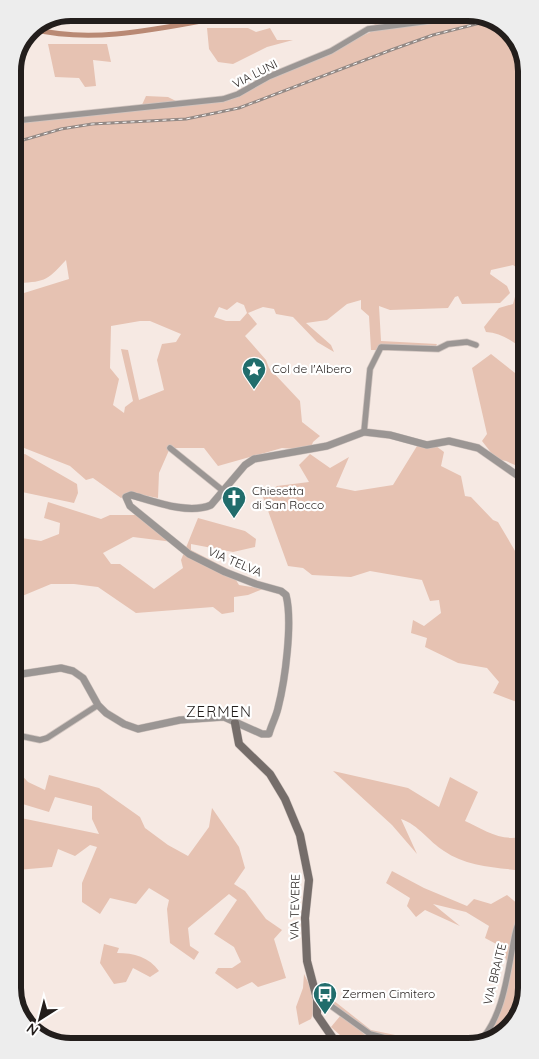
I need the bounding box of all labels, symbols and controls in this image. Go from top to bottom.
street label: VIA LUNI [230,56,280,91]
place icon: Col de l'Albero [241,356,267,390]
place label: Col de l'Albero [272,361,352,376]
place label: Chiesetta di San Rocco [252,483,324,512]
church icon: Chiesetta di San Rocco [221,485,247,519]
street label: VIA TELVA [206,543,265,580]
district label: ZERMEN [186,702,252,721]
street label: VIA TEVERE [286,874,303,940]
street label: VIA BRAITE [480,941,509,1006]
bus stop icon: Zermen Cimitero [312,981,338,1015]
place label: Zermen Cimitero [342,986,435,1001]
north arrow [15,994,65,1044]
text: N [23,1019,42,1040]

